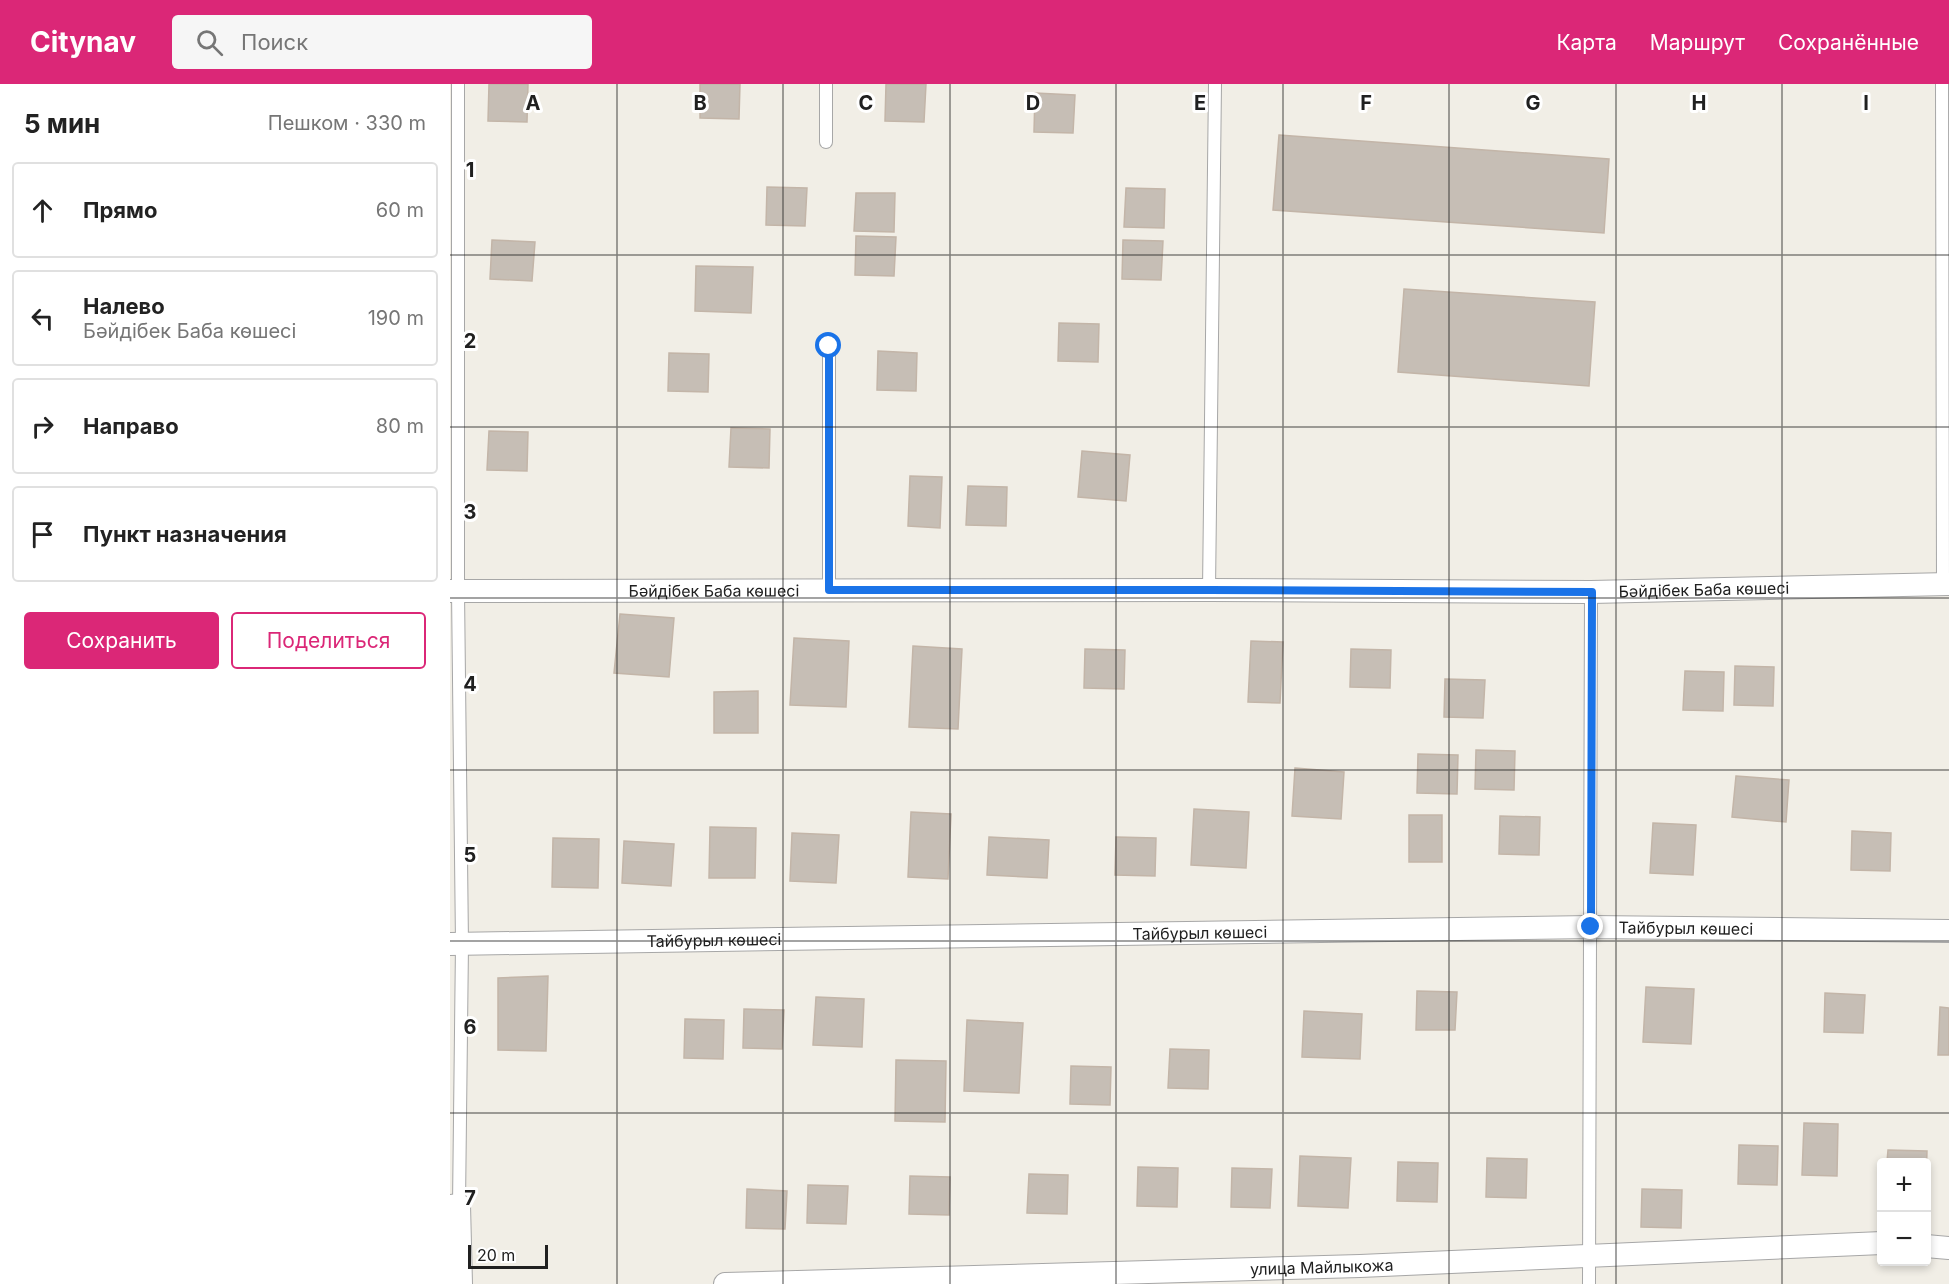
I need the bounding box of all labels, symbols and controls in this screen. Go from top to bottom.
search box [172,15,592,69]
text: Citynav [30,25,136,59]
icon: search [193,26,226,59]
text: Поиск [241,29,308,55]
text: Карта [1556,30,1617,55]
text: Маршрут [1650,30,1745,55]
text: Сохранённые [1778,30,1919,55]
text: A [526,91,541,115]
text: B [693,91,707,115]
text: C [859,91,873,115]
text: D [1026,91,1040,115]
text: E [1194,91,1206,115]
text: F [1360,91,1372,115]
text: G [1525,91,1541,115]
text: H [1692,91,1706,115]
text: I [1863,91,1869,115]
text: 5 мин [24,108,100,139]
text: Пешком · 330 m [268,111,426,135]
text: 1 [466,158,474,182]
icon: ahead [26,194,59,227]
text: Прямо [83,197,157,223]
text: 60 m [376,198,424,222]
text: Налево [83,293,165,319]
icon: left [26,302,59,335]
text: 190 m [368,306,424,330]
text: Бәйдібек Баба көшесі [83,319,296,343]
text: 2 [464,329,476,353]
route start [815,332,841,358]
icon: right [26,410,59,443]
text: Направо [83,413,179,439]
text: 80 m [376,414,424,438]
text: 3 [464,500,476,524]
icon: arrive [26,518,59,551]
text: Пункт назначения [83,521,287,547]
street label: Бәйдібек Баба көшесі [1618,578,1790,601]
street label: Бәйдібек Баба көшесі [629,581,799,601]
button: Сохранить [24,612,219,669]
button: Поделиться [231,612,426,669]
text: 4 [463,672,477,696]
text: 5 [464,843,476,867]
route end [1577,913,1603,939]
street label: Тайбурыл көшесі [1618,917,1753,939]
street label: Тайбурыл көшесі [1132,922,1267,944]
street label: Тайбурыл көшесі [646,929,782,951]
text: 6 [464,1015,477,1039]
map controls [1877,1158,1931,1266]
button: + [1877,1158,1931,1212]
text: 7 [464,1186,476,1210]
button: − [1877,1212,1931,1266]
scale bar [468,1242,548,1270]
text: 20 m [477,1245,515,1265]
street label: улица Майлыкожа [1250,1255,1394,1279]

